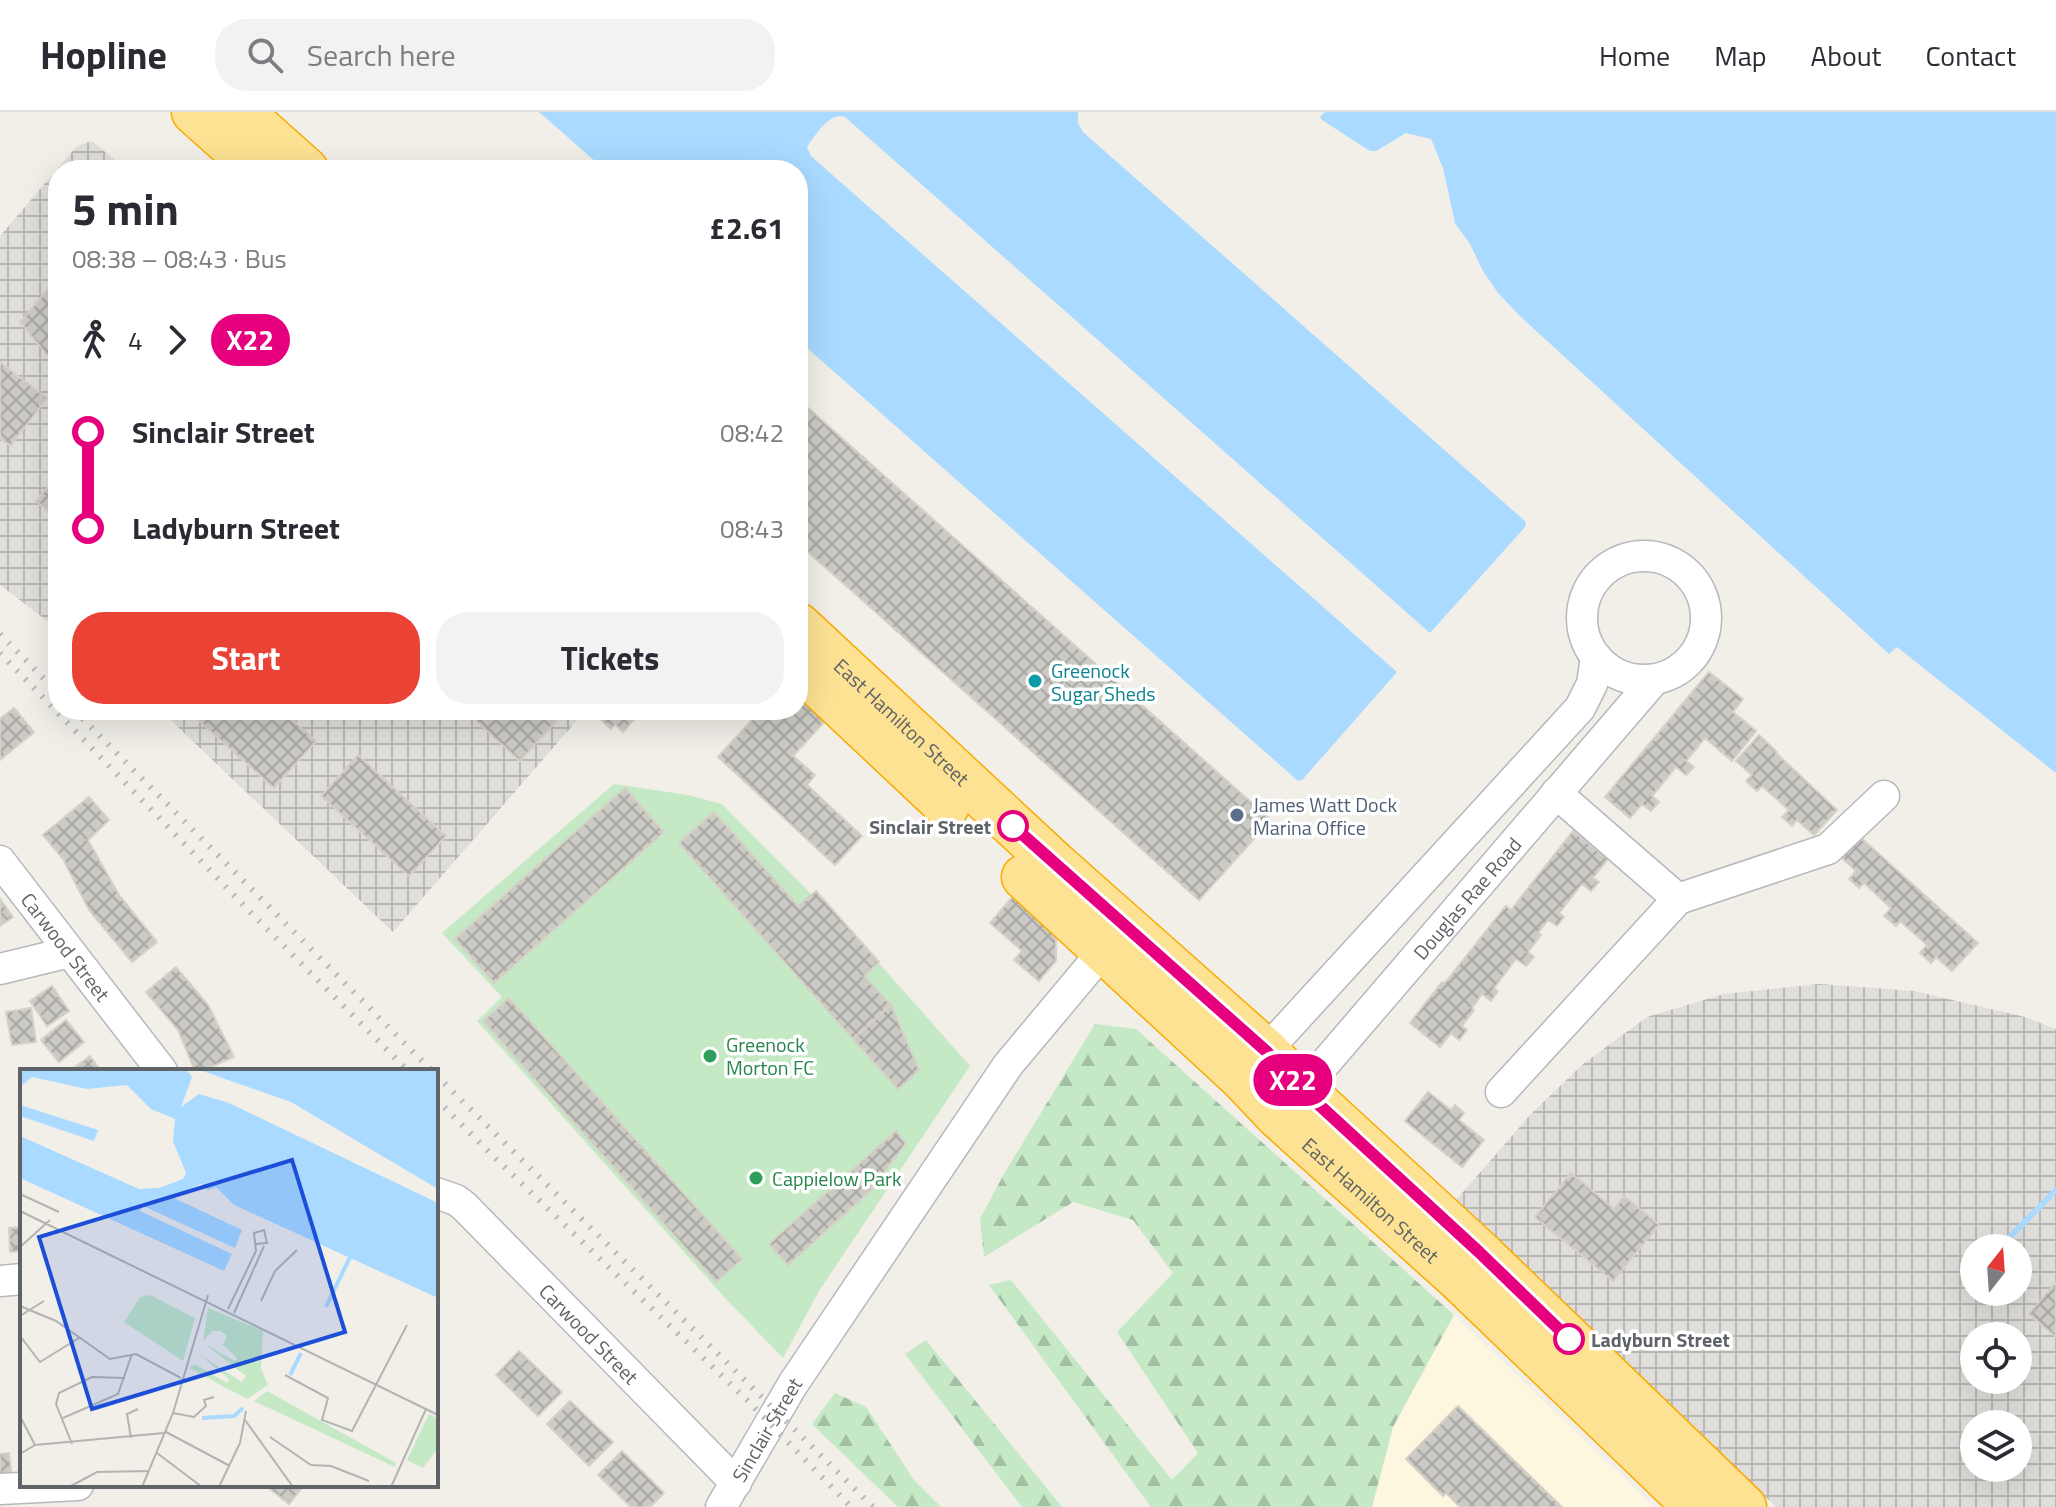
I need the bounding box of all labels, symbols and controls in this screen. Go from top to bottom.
search box [215,19,775,91]
text: Hopline [40,26,167,84]
text: Search here [307,32,456,78]
icon: search [243,33,287,77]
text: Home [1599,34,1670,77]
text: Map [1714,34,1767,77]
text: About [1811,34,1881,77]
text: Contact [1925,34,2016,77]
text: 5 min [72,175,179,242]
text: £2.61 [709,205,784,251]
text: 08:38 – 08:43 · Bus [72,239,287,278]
icon: walk [72,318,116,362]
icon: forward [155,318,199,362]
text: X22 [227,318,274,361]
text: 4 [128,321,143,360]
text: Sinclair Street [132,409,315,455]
text: 08:42 [720,413,784,452]
text: Ladyburn Street [132,505,340,551]
text: 08:43 [720,509,784,548]
button: Start [72,612,420,704]
button: Tickets [436,612,784,704]
street label: East Hamilton Street [827,651,977,793]
place label: Greenock Sugar Sheds [1051,655,1156,709]
marker: Greenock Sugar Sheds [1026,672,1044,690]
place label: James Watt Dock Marina Office [1253,789,1397,843]
marker: James Watt Dock Marina Office [1228,806,1246,824]
place label: Sinclair Street [869,811,991,842]
marker: Sinclair Street [998,811,1028,841]
street label: Douglas Rae Road [1405,830,1528,966]
street label: Carwood Street [14,885,118,1008]
place label: Greenock Morton FC [726,1029,814,1083]
marker: Greenock Morton FC [701,1047,719,1065]
line badge: X22 [1247,1054,1339,1106]
text: X22 [1269,1058,1317,1101]
inset map [20,1069,438,1487]
street label: East Hamilton Street [1295,1130,1447,1270]
place label: Cappielow Park [772,1163,902,1194]
marker: Cappielow Park [747,1169,765,1187]
north arrow [1960,1234,2032,1306]
map controls [1960,1234,2032,1482]
street label: Carwood Street [532,1276,646,1391]
button: locate [1960,1322,2032,1394]
marker: Ladyburn Street [1554,1324,1584,1354]
place label: Ladyburn Street [1591,1324,1730,1355]
street label: Sinclair Street [724,1370,809,1488]
button: layers [1960,1410,2032,1482]

